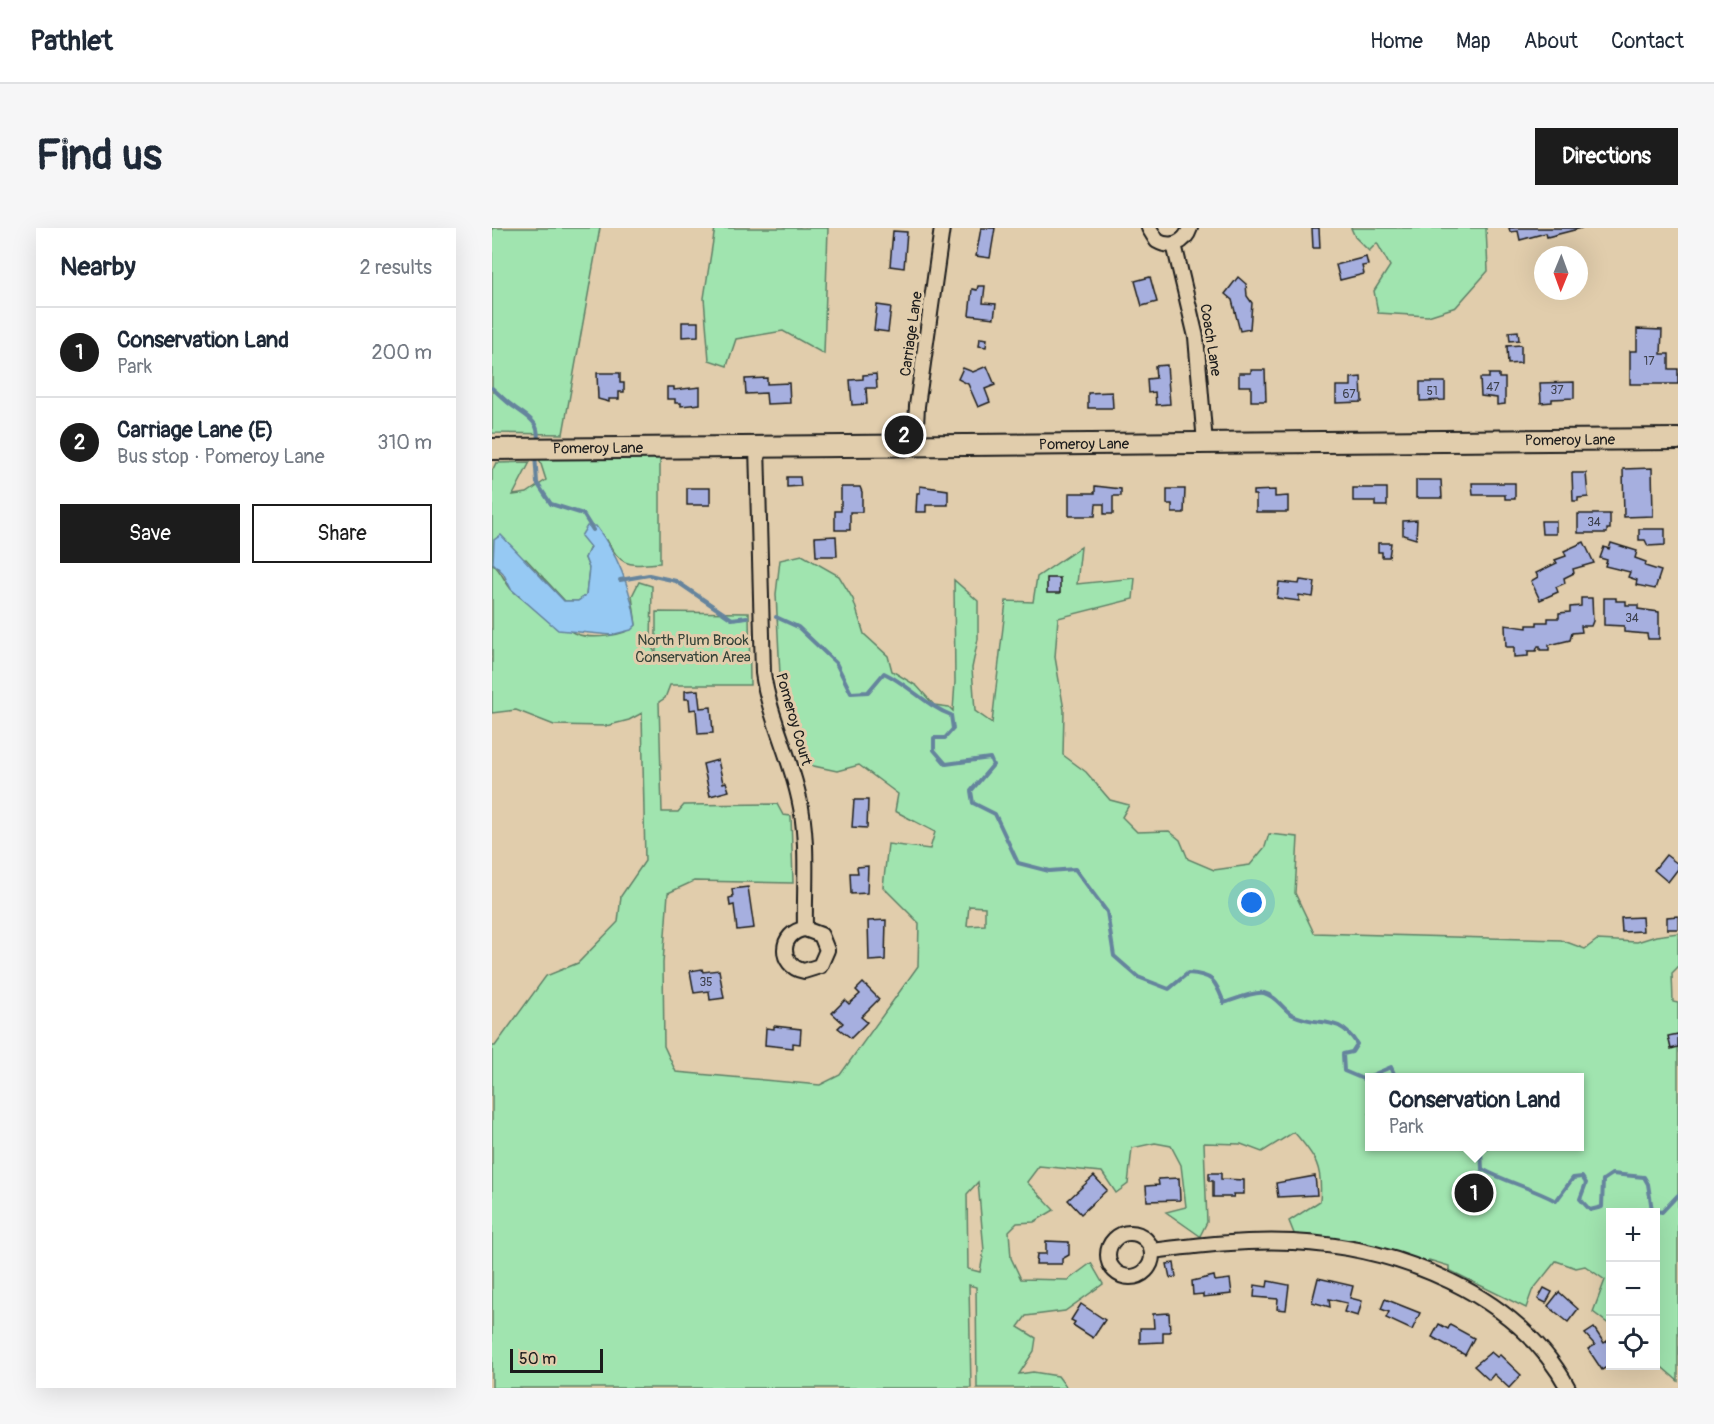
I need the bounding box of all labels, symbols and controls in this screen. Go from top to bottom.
text: Pathlet [30,24,113,59]
text: Home [1370,28,1423,55]
text: Map [1456,28,1491,55]
text: About [1524,28,1578,55]
text: Contact [1611,28,1684,55]
button: Directions [1535,128,1678,185]
text: Find us [36,130,162,182]
north arrow [1534,246,1588,300]
text: Nearby [60,251,136,283]
text: 2 results [360,255,432,280]
street label: Carriage Lane [896,290,927,378]
street label: Coach Lane [1195,303,1226,378]
text: Conservation Land [117,326,289,354]
text: 1 [76,340,83,365]
text: 200 m [371,340,432,365]
text: Park [117,354,152,379]
house number: 17 [1643,354,1655,369]
house number: 47 [1486,380,1500,395]
house number: 37 [1550,383,1564,398]
house number: 51 [1426,384,1438,399]
house number: 67 [1342,387,1356,402]
pin: 2 [884,412,924,458]
text: Carriage Lane (E) [117,416,274,444]
text: 2 [74,430,85,455]
text: 310 m [377,430,432,455]
street label: Pomeroy Lane [1525,431,1616,450]
street label: Pomeroy Lane [1039,435,1130,454]
street label: Pomeroy Lane [553,439,644,458]
text: Bus stop · Pomeroy Lane [117,444,325,469]
button: Save [60,504,240,563]
button: Share [252,504,432,563]
house number: 34 [1587,515,1601,530]
house number: 34 [1625,611,1639,626]
park label: North Plum Brook Conservation Area [635,631,751,667]
street label: Pomeroy Court [771,671,816,769]
your location [1237,888,1266,917]
house number: 35 [699,975,713,990]
popup [1365,1073,1584,1151]
text: Conservation Land [1389,1086,1561,1114]
text: Park [1389,1114,1424,1139]
pin: 1 [1454,1170,1494,1216]
map controls [1606,1208,1660,1370]
button: + [1606,1208,1660,1262]
button: − [1606,1262,1660,1316]
button: locate [1606,1316,1660,1370]
scale bar [510,1346,603,1374]
text: 50 m [519,1349,556,1369]

